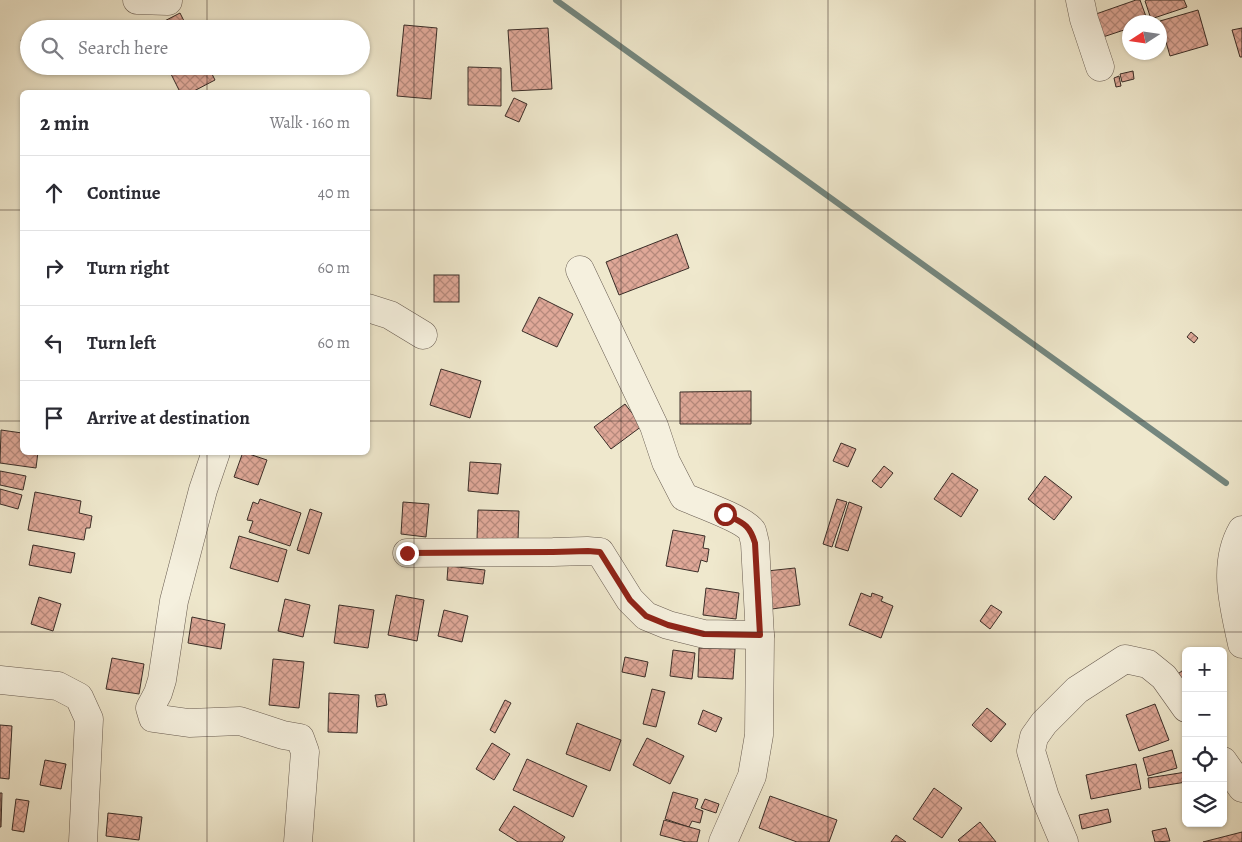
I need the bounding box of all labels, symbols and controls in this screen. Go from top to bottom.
north arrow [1122,15,1167,60]
search box [20,20,370,75]
icon: search [38,34,66,62]
text: Search here [78,35,168,61]
text: 2 min [40,109,89,137]
text: Walk · 160 m [270,112,350,134]
icon: ahead [40,179,68,207]
text: Continue [87,180,161,206]
text: 40 m [318,182,350,204]
icon: right [40,254,68,282]
text: Turn right [87,255,169,281]
text: 60 m [318,257,350,279]
icon: left [40,329,68,357]
text: Turn left [87,330,156,356]
text: 60 m [318,332,350,354]
icon: arrive [40,404,68,432]
text: Arrive at destination [87,405,250,431]
route start [714,503,737,526]
route end [396,542,419,565]
map controls [1182,647,1227,827]
button: + [1182,647,1227,692]
button: − [1182,692,1227,737]
button: locate [1182,737,1227,782]
button: layers [1182,782,1227,827]

